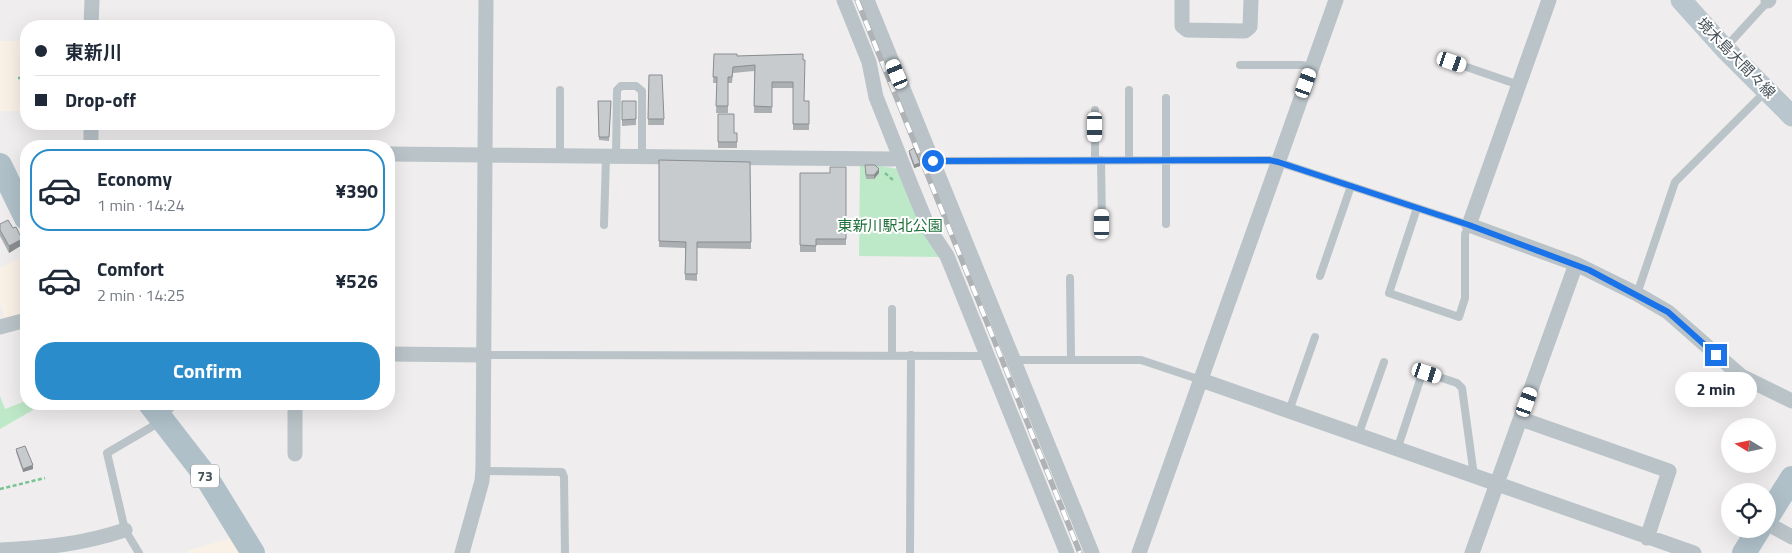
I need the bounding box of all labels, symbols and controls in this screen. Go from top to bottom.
street label: 境木島大間々線 [1692,12,1781,103]
text: 東新川 [65,37,122,66]
car [1435,50,1468,74]
car [884,57,909,91]
car [1293,66,1318,100]
text: Drop-off [65,85,136,114]
car [1087,112,1102,142]
route start [922,150,944,172]
text: Economy [97,164,172,193]
icon: car [37,168,82,213]
text: ¥390 [335,176,378,205]
text: 1 min · 14:24 [97,193,185,217]
car [1094,209,1109,239]
park label: 東新川駅北公園 [837,214,943,237]
text: Comfort [97,254,164,283]
icon: car [37,258,82,303]
text: ¥526 [335,266,378,295]
text: 2 min · 14:25 [97,283,185,307]
button: Confirm [35,342,380,400]
route end [1705,344,1727,366]
car [1410,361,1443,385]
callout: 2 min [1675,372,1757,408]
text: 2 min [1697,377,1735,401]
car [1514,385,1539,419]
north arrow [1721,418,1776,472]
map controls [1721,418,1776,538]
road number: 73 [191,464,219,488]
button: locate [1721,483,1776,538]

